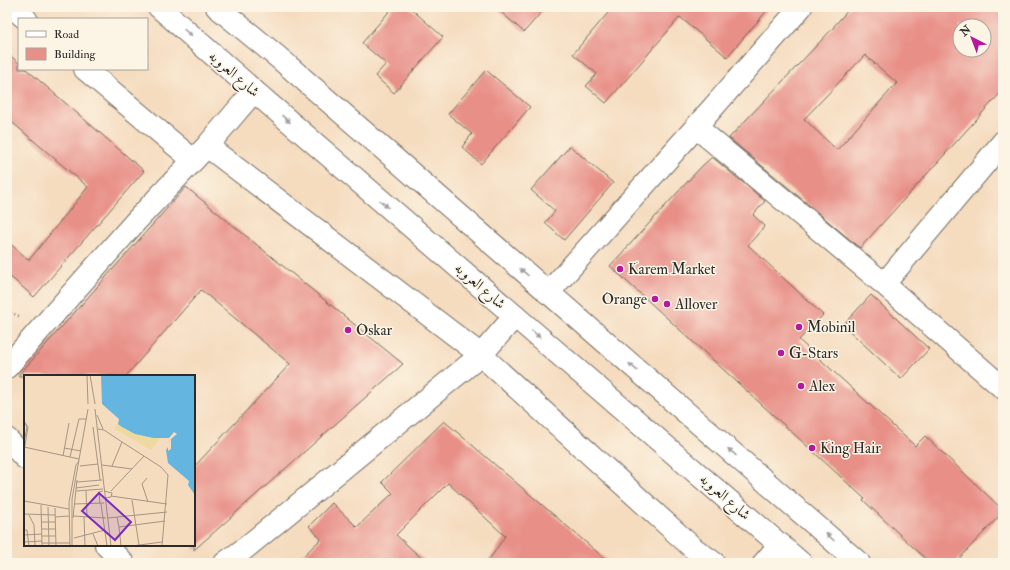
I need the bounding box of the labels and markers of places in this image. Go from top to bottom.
place label: Karem Market [628,260,716,279]
marker: Karem Market [615,264,625,274]
place label: Orange [602,290,647,309]
marker: Orange [650,294,660,304]
place label: Allover [674,295,718,314]
marker: Allover [662,299,672,309]
place label: Mobinil [807,318,855,337]
place label: Oskar [356,321,393,340]
marker: Mobinil [794,322,804,332]
marker: Oskar [343,325,353,335]
place label: G-Stars [789,344,838,363]
marker: G-Stars [776,348,786,358]
place label: Alex [808,377,836,396]
marker: Alex [796,381,806,391]
place label: King Hair [820,439,881,458]
marker: King Hair [807,443,817,453]

